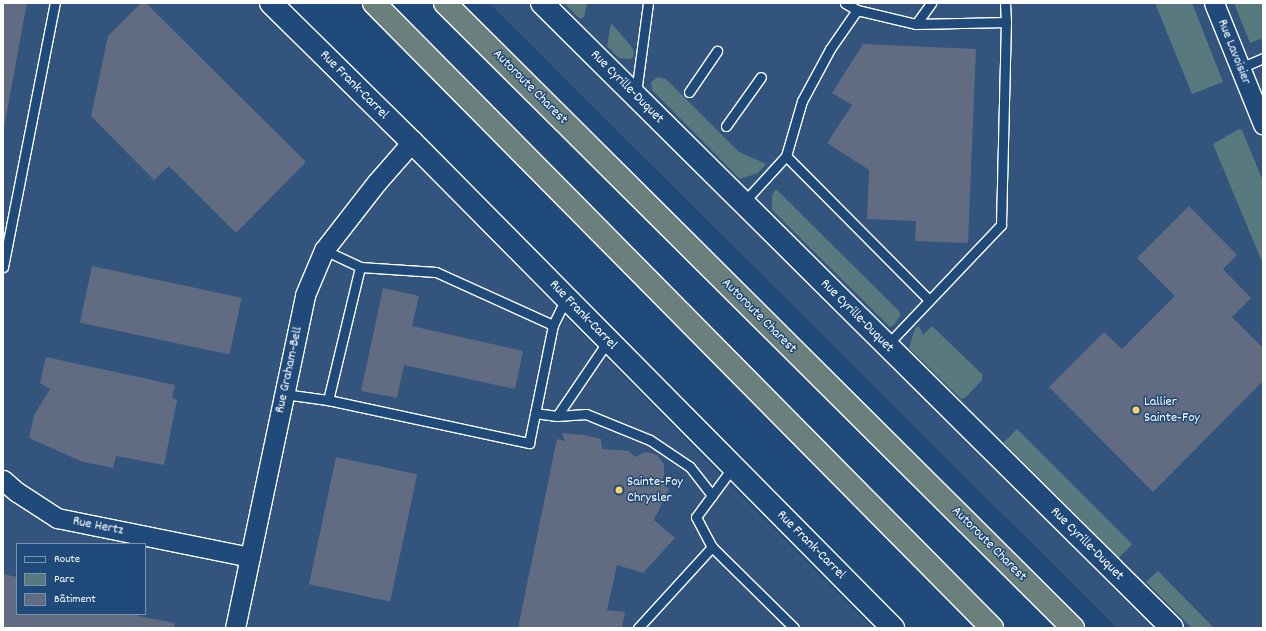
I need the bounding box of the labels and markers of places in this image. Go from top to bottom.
place label: Lallier Sainte-Foy [1144,394,1200,426]
marker: Lallier Sainte-Foy [1131,405,1141,415]
place label: Sainte-Foy Chrysler [627,474,683,506]
marker: Sainte-Foy Chrysler [614,485,624,495]

